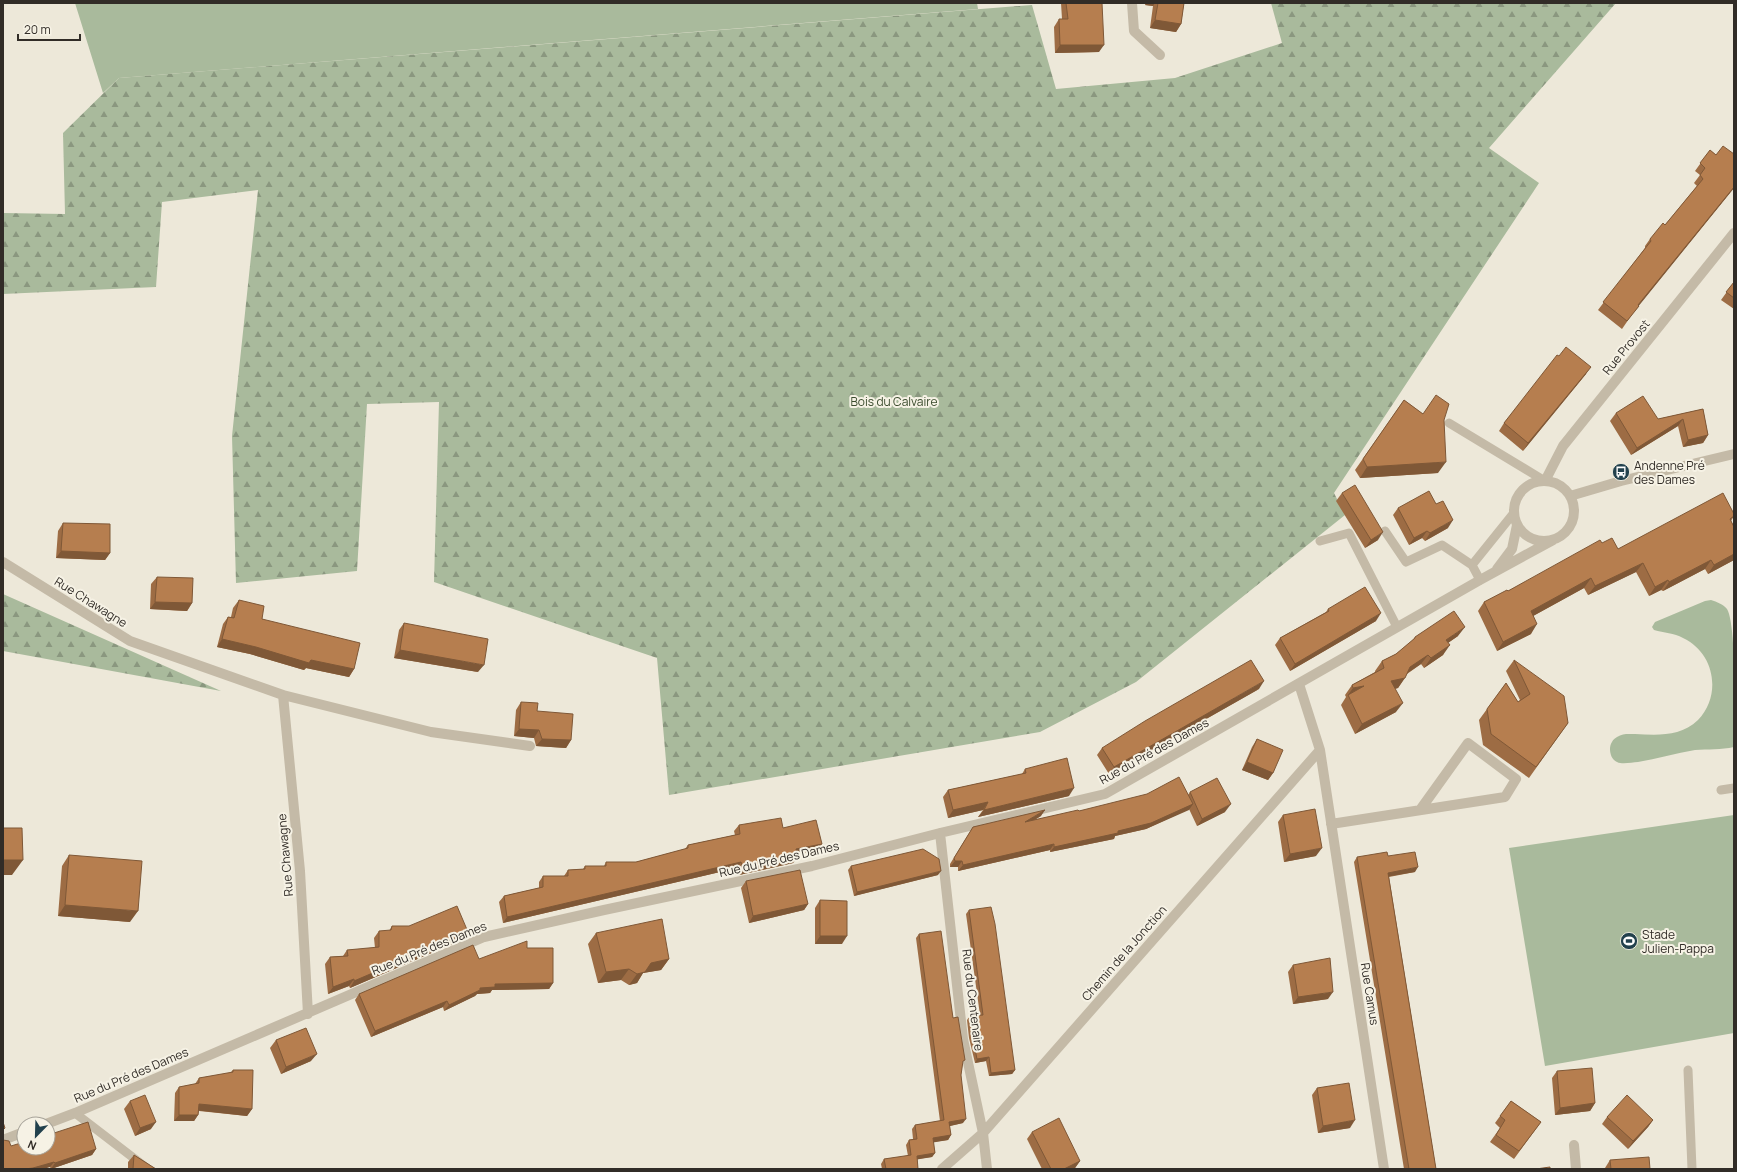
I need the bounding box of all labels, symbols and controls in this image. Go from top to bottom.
scale bar [18,16,80,42]
text: 20 m [24,21,51,38]
street label: Rue Provost [1598,316,1654,378]
park label: Bois du Calvaire [850,393,938,410]
place label: Andenne Pré des Dames [1634,457,1705,488]
bus stop icon: Andenne Pré des Dames [1611,462,1631,482]
street label: Rue Chawagne [51,573,131,631]
street label: Rue du Pré des Dames [1096,714,1212,788]
street label: Rue Chawagne [273,813,297,897]
street label: Rue du Pré des Dames [717,837,841,881]
street label: Chemin de la Jonction [1078,902,1170,1004]
street label: Rue du Pré des Dames [369,917,489,979]
place label: Stade Julien-Pappa [1642,926,1714,957]
sports icon: Stade Julien-Pappa [1619,931,1639,951]
street label: Rue du Centenaire [958,948,988,1052]
street label: Rue Camus [1357,962,1383,1026]
street label: Rue du Pré des Dames [71,1043,191,1107]
north arrow [16,1116,56,1156]
text: N [25,1137,38,1154]

